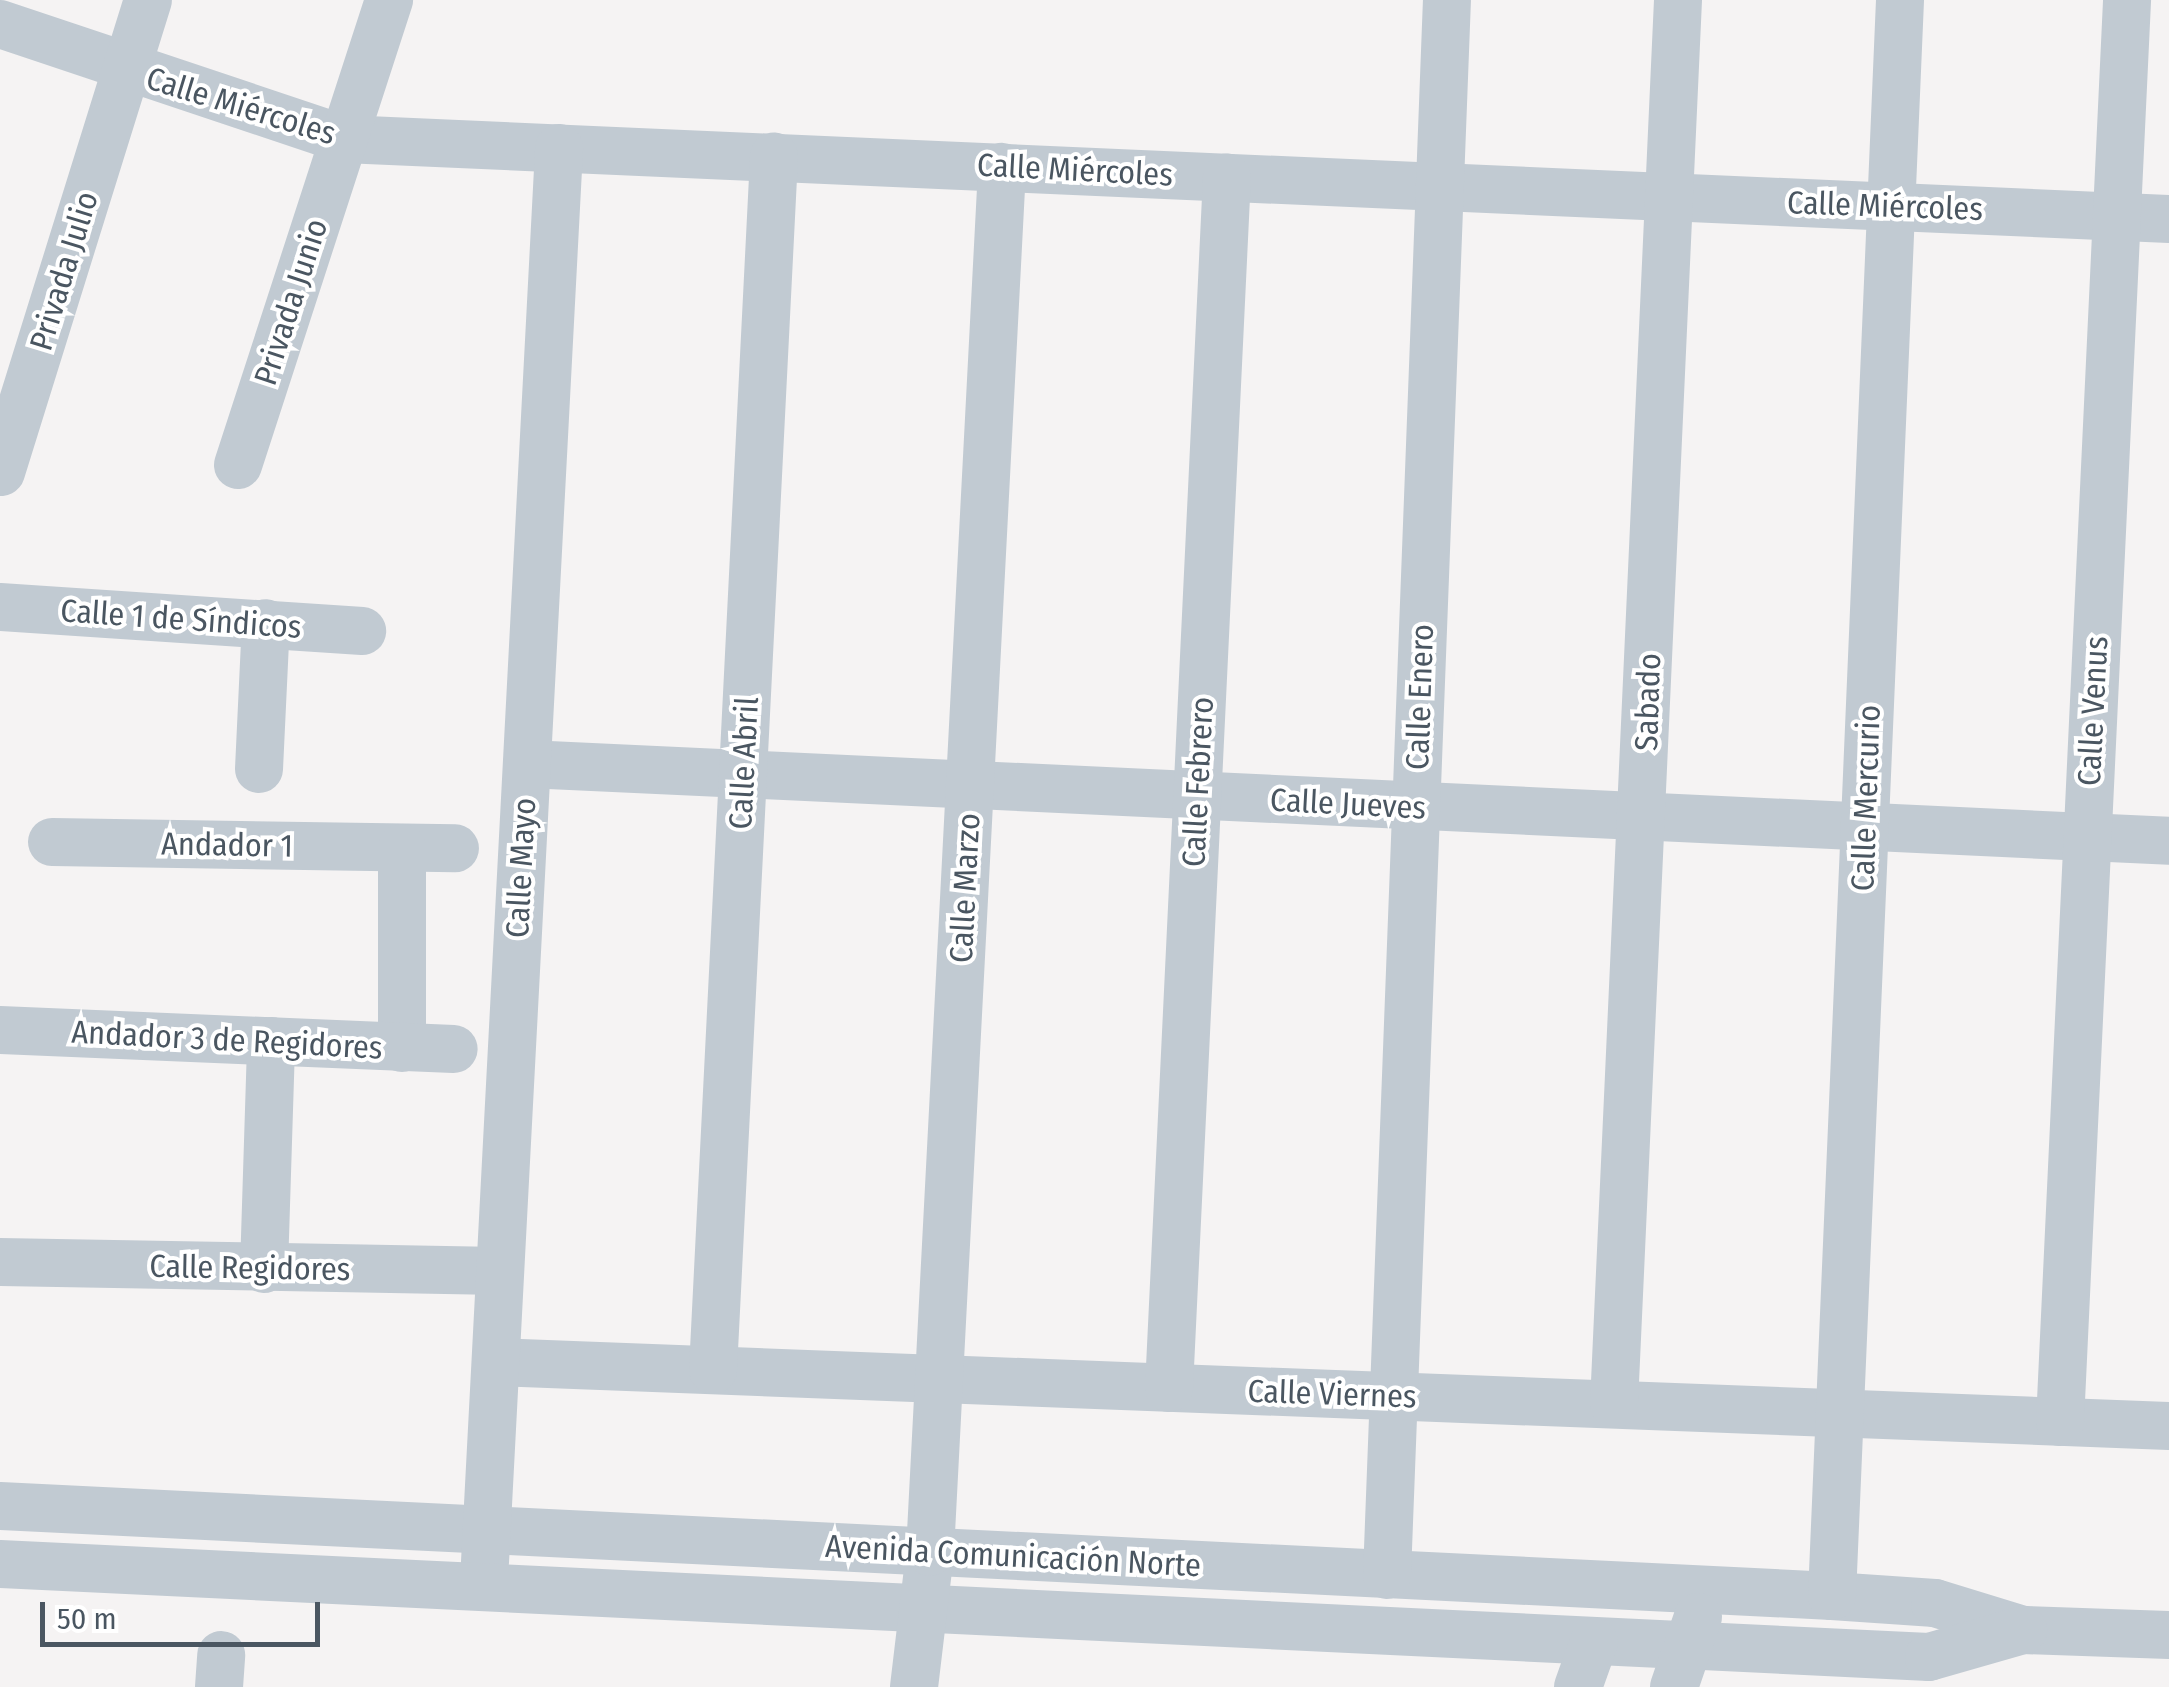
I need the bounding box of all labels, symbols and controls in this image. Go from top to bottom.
street label: Calle Miércoles [142,59,340,153]
street label: Calle Miércoles [976,146,1174,194]
street label: Calle Miércoles [1786,183,1984,229]
street label: Privada Julio [22,187,106,355]
street label: Privada Junio [246,214,336,390]
street label: Calle 1 de Síndicos [59,591,303,647]
street label: Calle Enero [1398,623,1442,771]
street label: Calle Venus [2070,635,2116,787]
street label: Sabado [1627,652,1669,752]
street label: Calle Abril [721,696,767,830]
street label: Calle Febrero [1174,696,1222,868]
street label: Calle Mercurio [1844,704,1888,892]
street label: Calle Jueves [1269,781,1427,827]
street label: Calle Mayo [498,797,544,939]
street label: Calle Marzo [942,812,988,964]
street label: Andador 1 [161,825,293,865]
street label: Andador 3 de Regidores [71,1013,383,1067]
street label: Calle Regidores [149,1247,351,1289]
street label: Calle Viernes [1247,1372,1417,1416]
street label: Avenida Comunicación Norte [824,1527,1202,1585]
scale bar [45,1582,325,1644]
text: 50 m [57,1601,117,1637]

